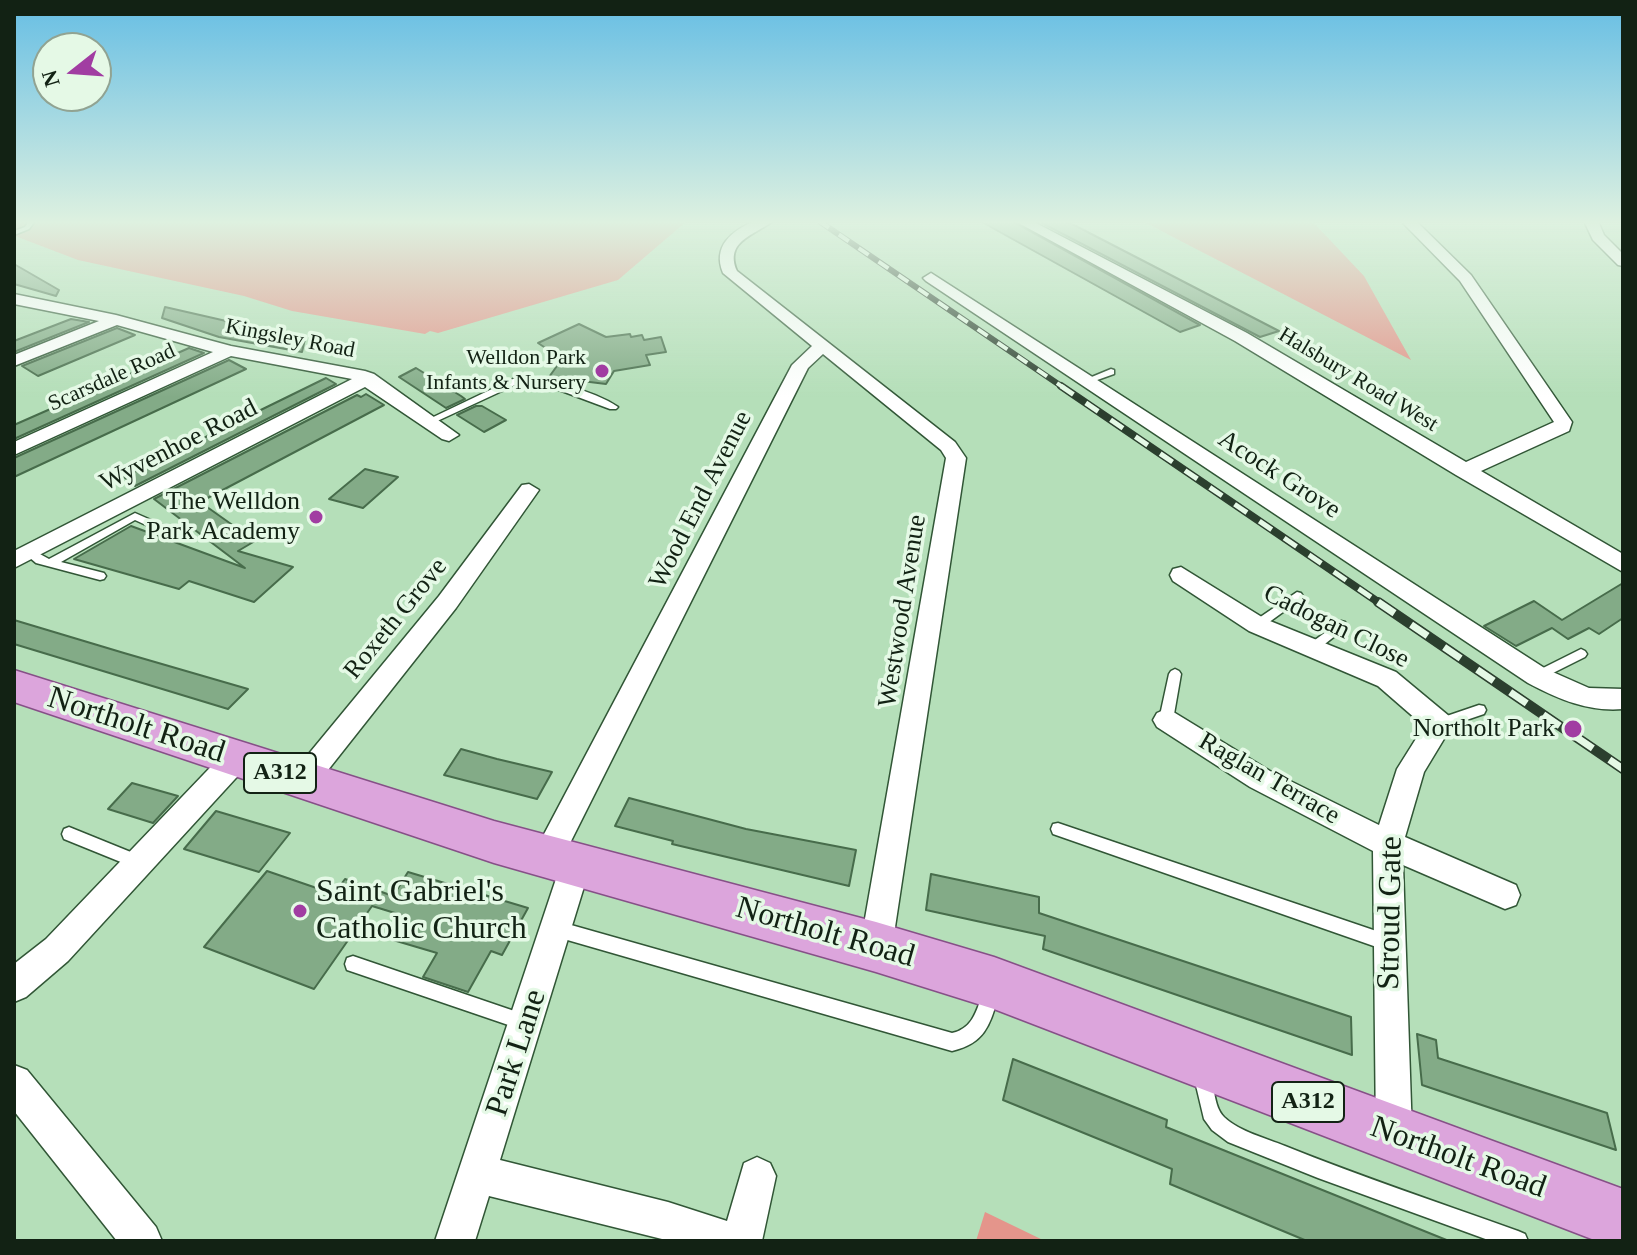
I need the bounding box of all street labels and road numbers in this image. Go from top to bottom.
street label: Kingsley Road [223,314,357,364]
street label: Halsbury Road West [1273,322,1443,438]
street label: Scarsdale Road [44,338,180,418]
street label: Wyvenhoe Road [95,393,263,499]
street label: Wood End Avenue [643,406,759,594]
street label: Acock Grove [1212,424,1346,526]
street label: Westwood Avenue [872,512,934,710]
street label: Roxeth Grove [338,552,454,686]
street label: Cadogan Close [1258,578,1414,676]
street label: Northolt Road [43,679,229,773]
street label: Raglan Terrace [1193,726,1345,832]
road number: A312 [244,753,316,793]
street label: Stroud Gate [1370,836,1412,990]
street label: Northolt Road [731,889,919,977]
street label: Park Lane [479,985,555,1121]
road number: A312 [1272,1082,1344,1122]
street label: Northolt Road [1365,1108,1551,1208]

